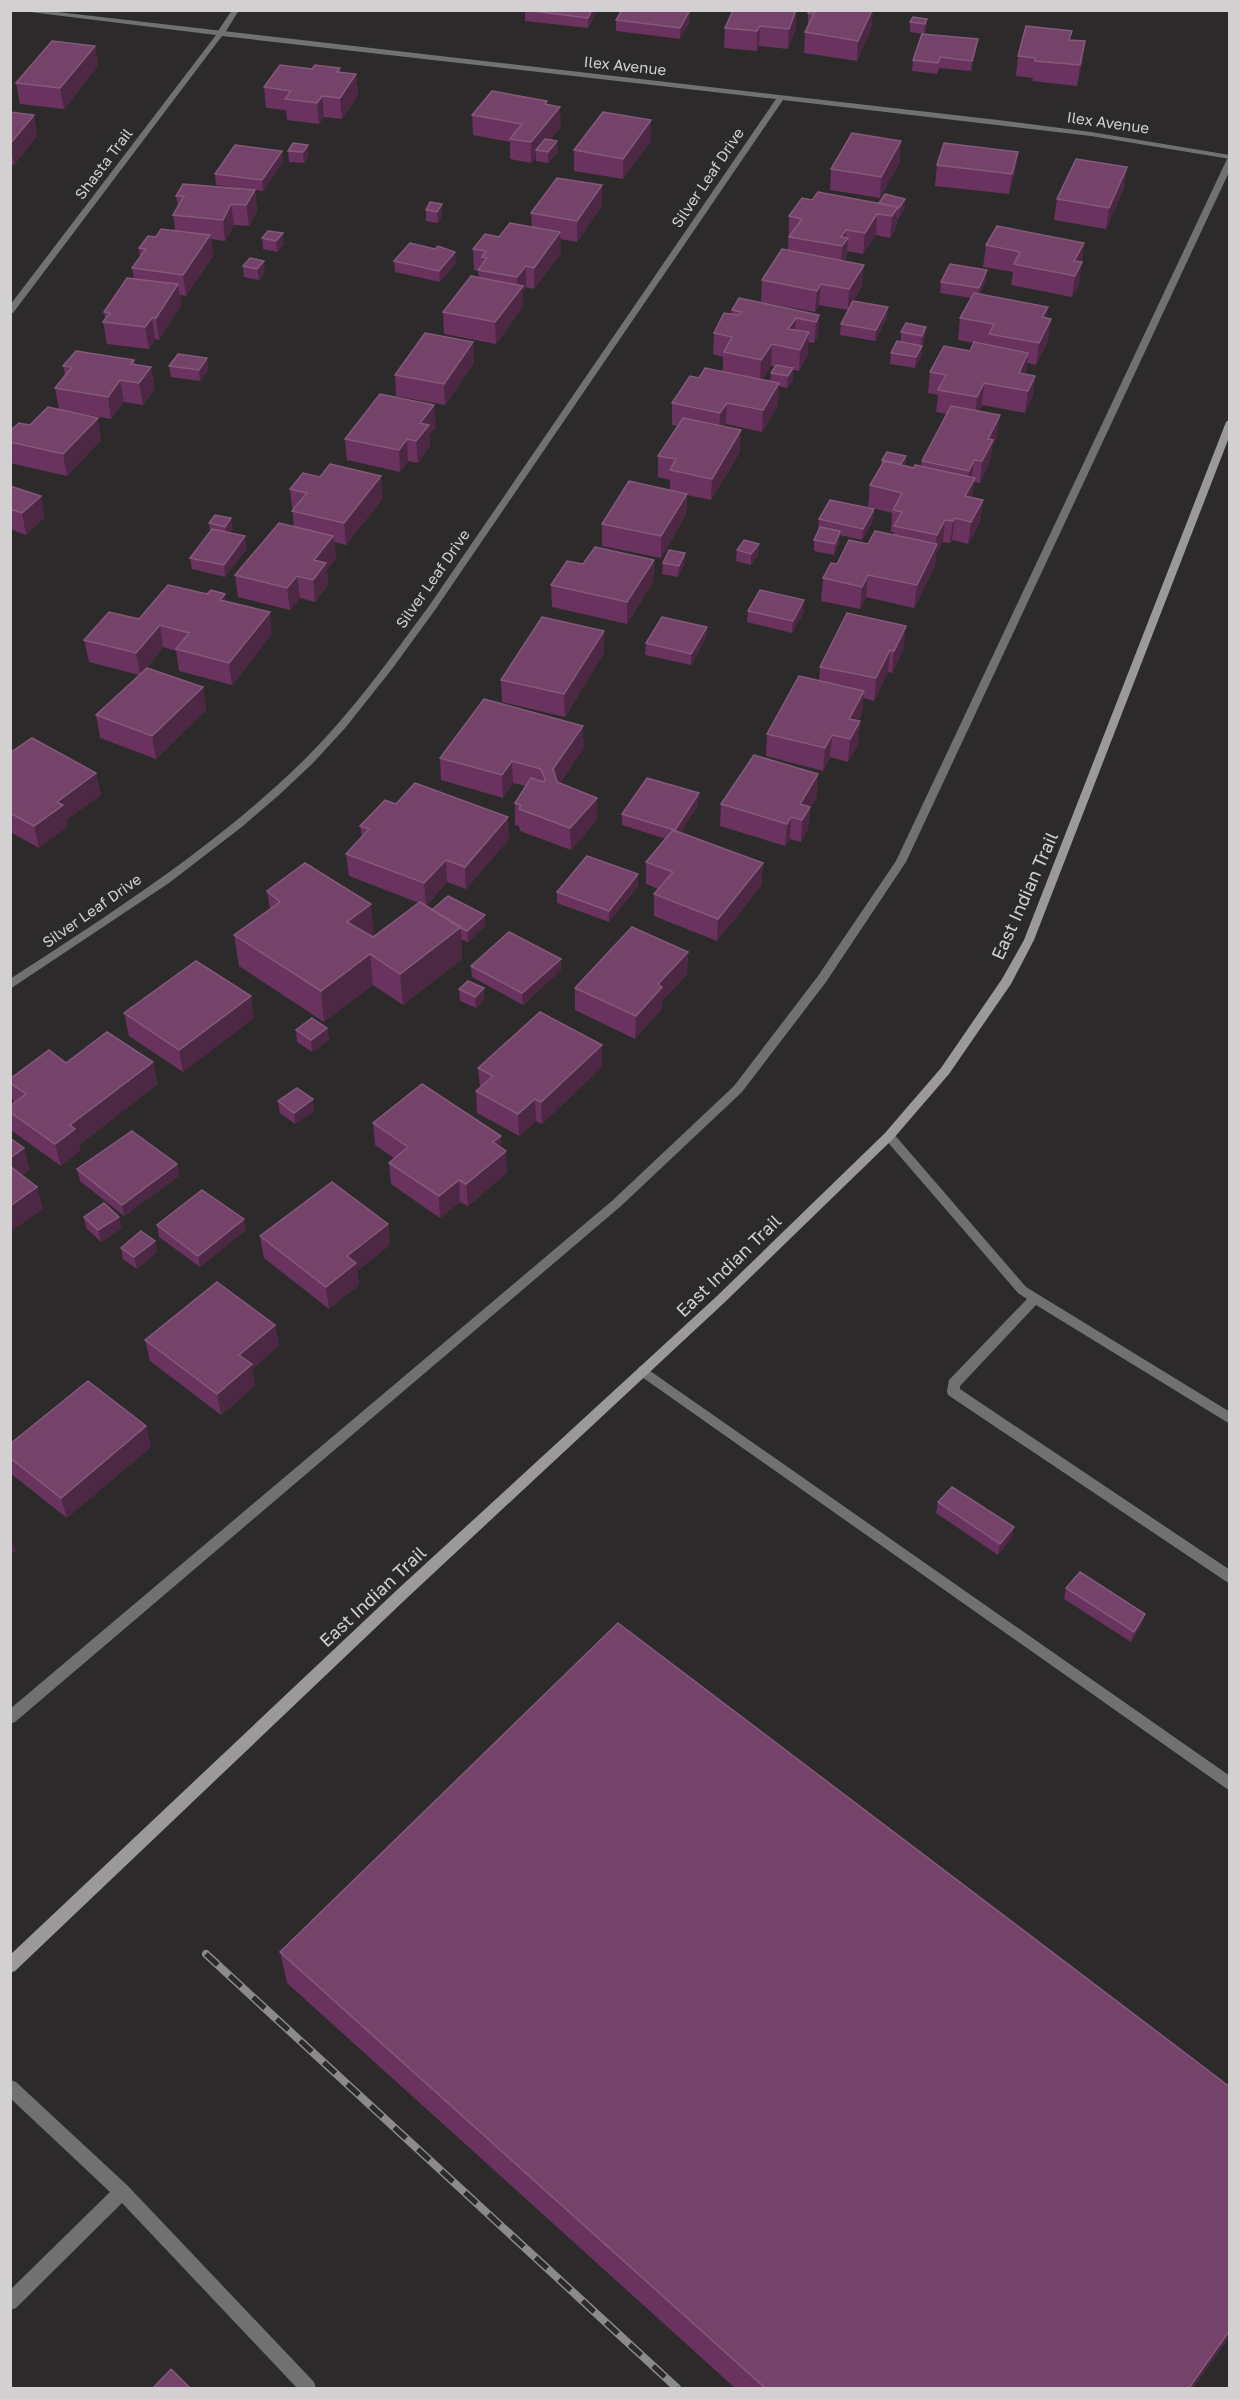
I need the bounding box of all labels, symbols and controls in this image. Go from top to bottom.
street label: Ilex Avenue [583,52,667,78]
street label: Ilex Avenue [1066,107,1151,137]
street label: Shasta Trail [71,124,136,203]
street label: Silver Leaf Drive [667,124,747,231]
street label: Silver Leaf Drive [391,525,473,631]
street label: East Indian Trail [986,828,1062,963]
street label: Silver Leaf Drive [39,869,145,951]
street label: East Indian Trail [671,1209,786,1321]
street label: East Indian Trail [314,1541,430,1651]

